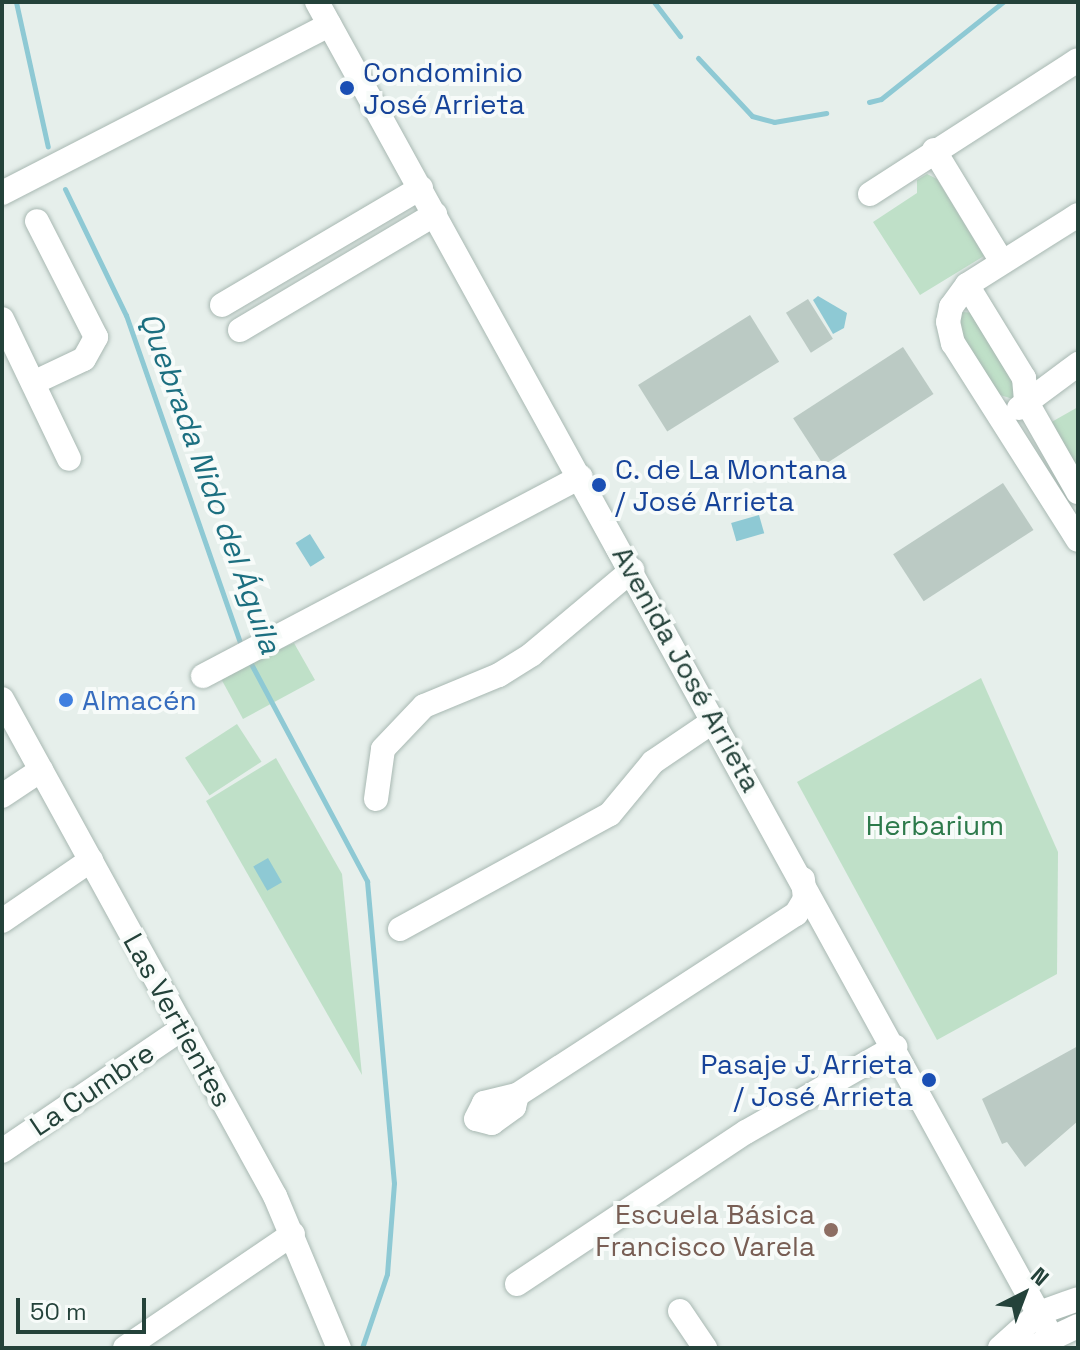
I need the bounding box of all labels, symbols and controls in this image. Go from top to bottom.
place label: Condominio José Arrieta [363,55,525,121]
marker: Condominio José Arrieta [338,79,356,97]
water label: Quebrada Nido del Águila [131,307,289,659]
place label: C. de La Montana / José Arrieta [615,452,848,518]
marker: C. de La Montana / José Arrieta [590,476,608,494]
street label: Avenida José Arrieta [605,540,769,798]
place label: Almacén [82,683,197,717]
marker: Almacén [57,691,75,709]
park label: Herbarium [866,808,1004,842]
street label: Las Vertientes [116,927,240,1113]
street label: La Cumbre [24,1035,160,1143]
place label: Pasaje J. Arrieta / José Arrieta [699,1047,913,1113]
marker: Pasaje J. Arrieta / José Arrieta [920,1071,938,1089]
place label: Escuela Básica Francisco Varela [595,1197,815,1263]
marker: Escuela Básica Francisco Varela [822,1221,840,1239]
north arrow [984,1254,1064,1334]
text: N [1025,1261,1055,1292]
scale bar [20,1282,150,1332]
text: 50 m [30,1296,87,1327]

